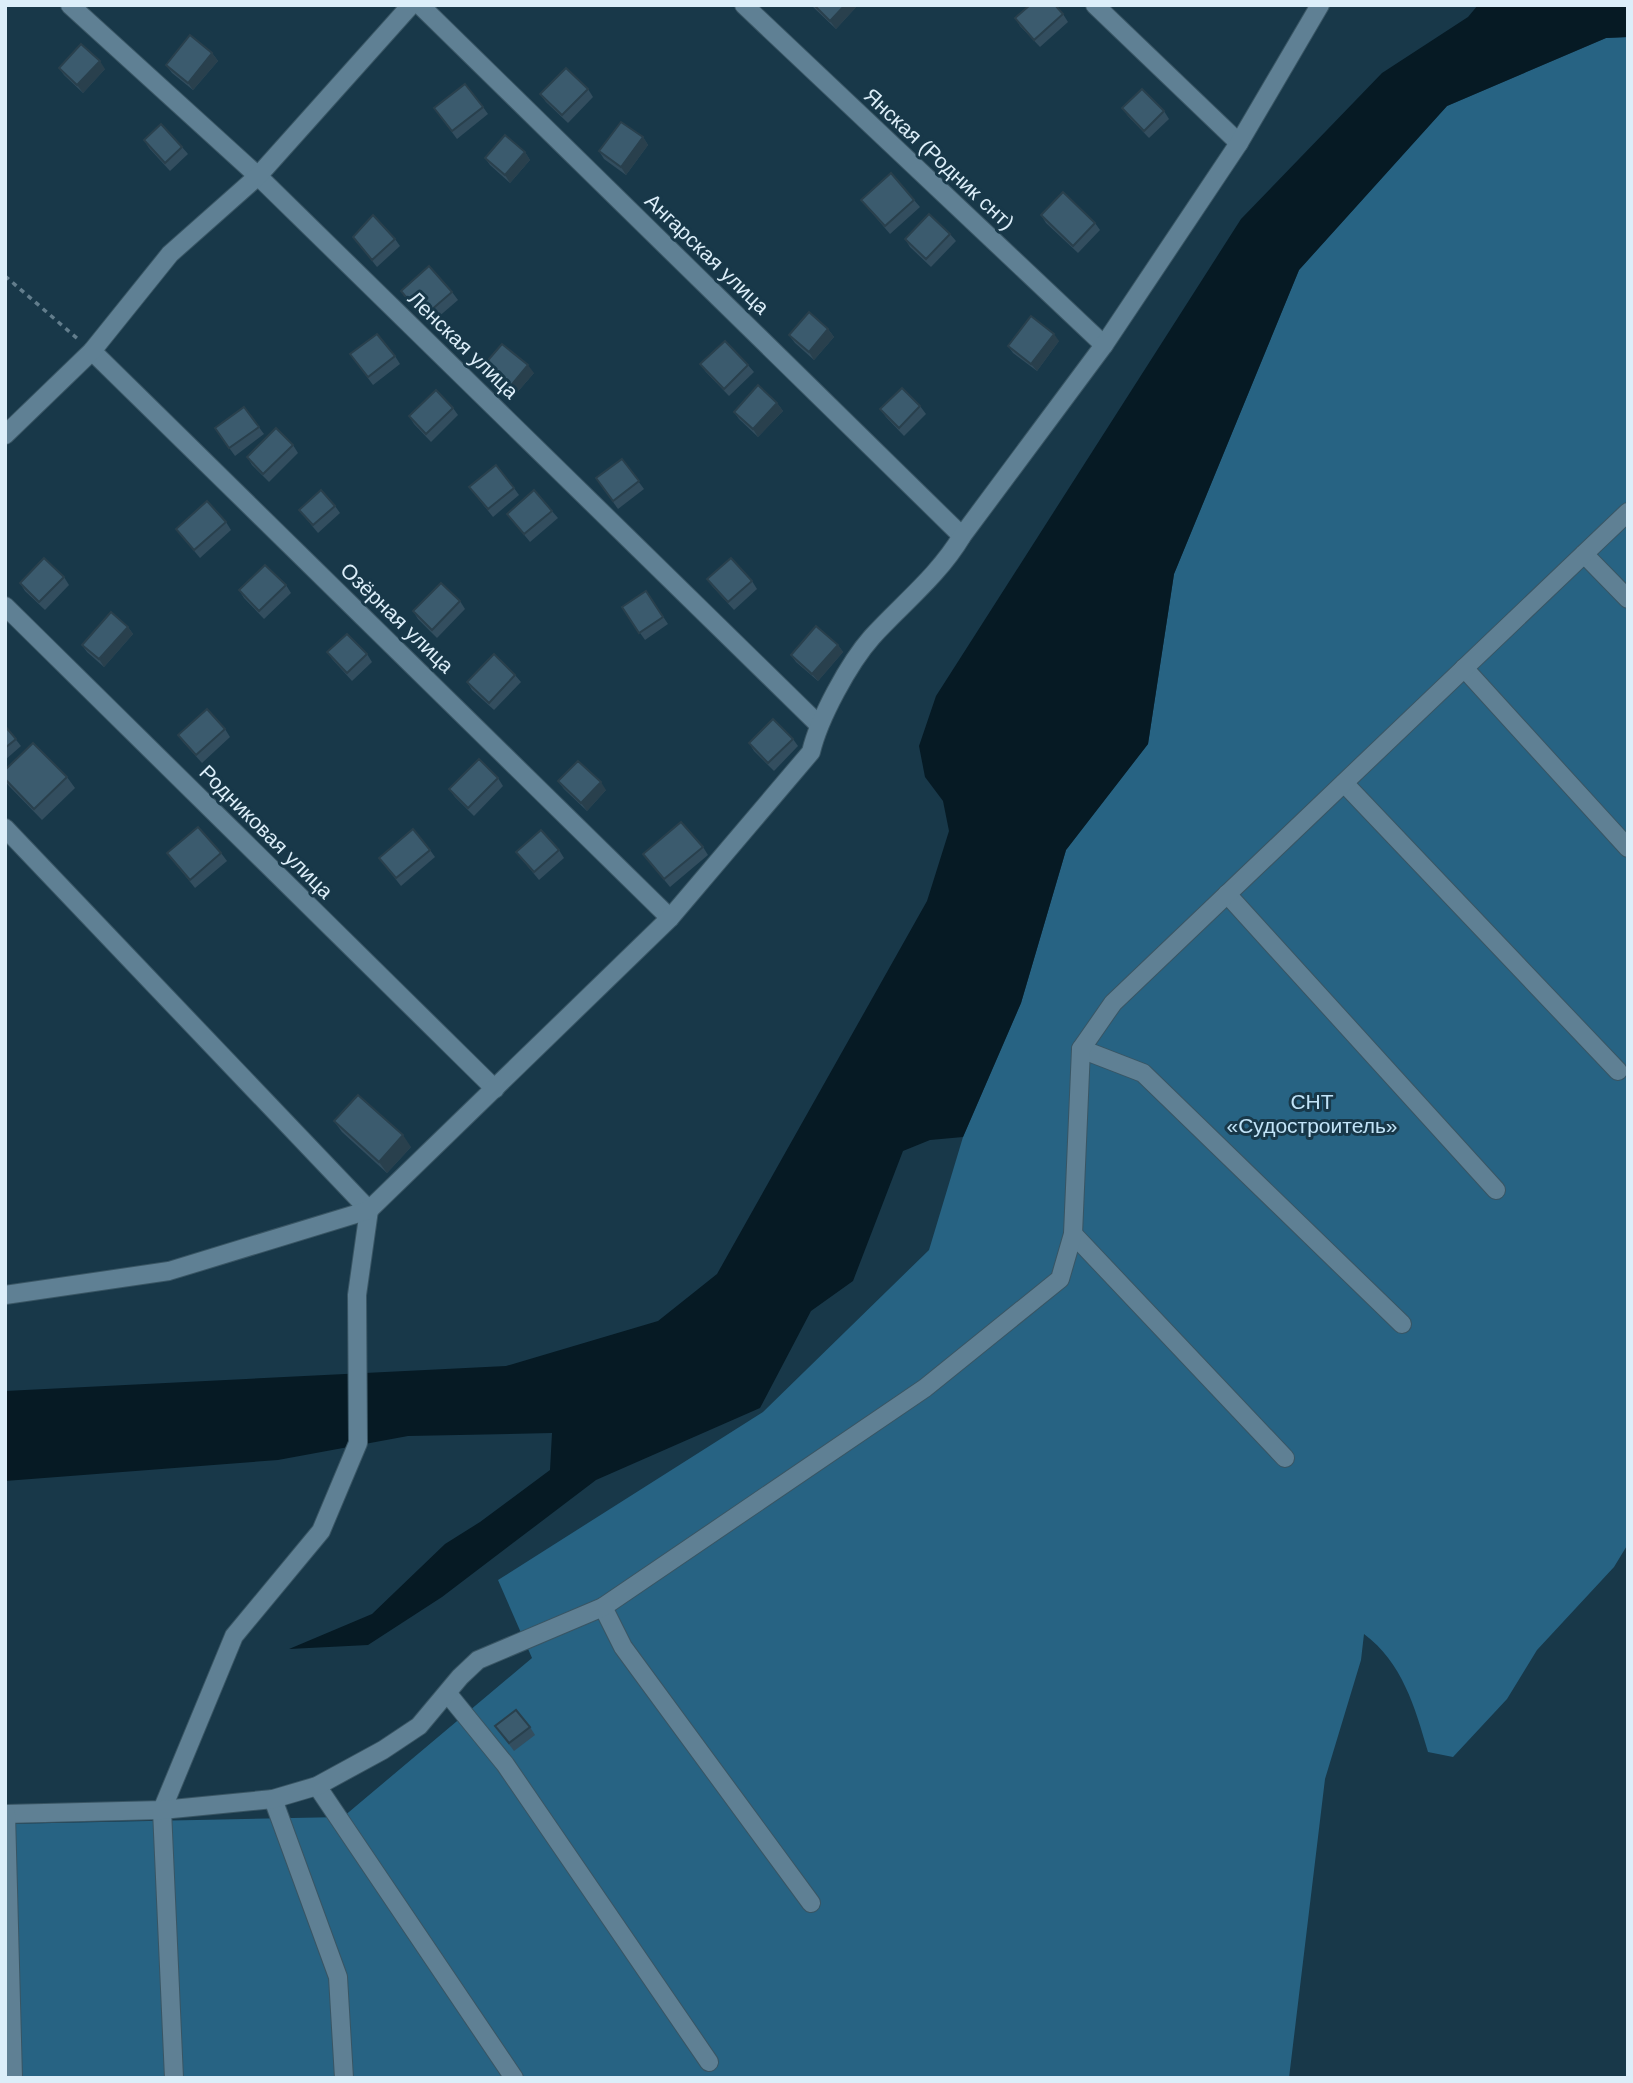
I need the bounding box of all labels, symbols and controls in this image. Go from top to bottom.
street label: Янская (Родник снт) [860,83,1019,234]
street label: Ангарская улица [641,189,774,319]
street label: Ленская улица [404,286,523,403]
street label: Озёрная улица [336,558,459,677]
street label: Родниковая улица [195,760,338,903]
park label: СНТ «Судостроитель» [1226,1090,1398,1137]

